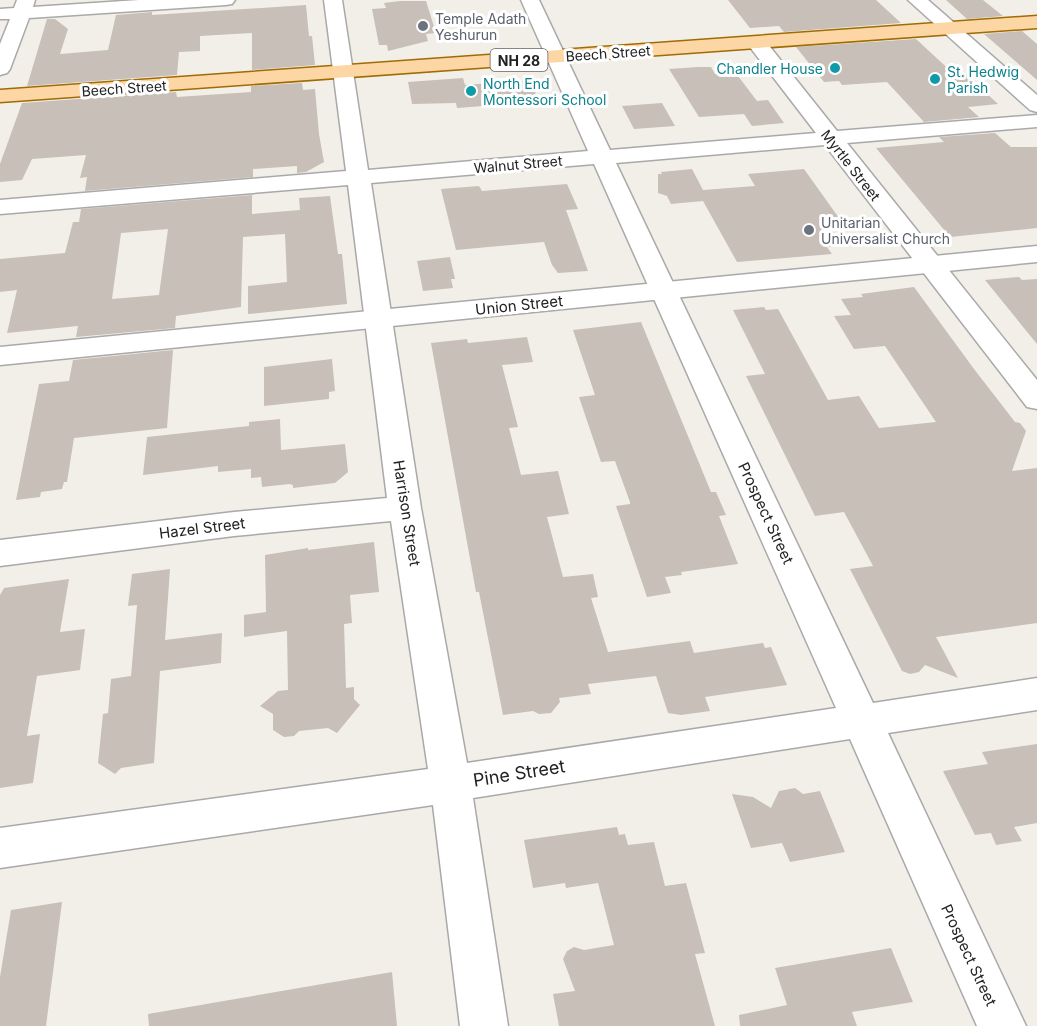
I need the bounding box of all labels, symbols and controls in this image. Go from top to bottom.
place label: Temple Adath Yeshurun [435,10,526,43]
marker: Temple Adath Yeshurun [416,19,430,33]
street label: Beech Street [565,42,652,64]
road number: NH 28 [490,49,548,71]
place label: Chandler House [716,60,823,77]
marker: Chandler House [828,61,842,75]
place label: St. Hedwig Parish [947,63,1019,96]
marker: St. Hedwig Parish [928,72,942,86]
place label: North End Montessori School [483,75,606,108]
street label: Beech Street [81,77,168,99]
marker: North End Montessori School [464,84,478,98]
street label: Myrtle Street [818,126,884,204]
street label: Walnut Street [473,152,563,176]
place label: Unitarian Universalist Church [821,214,950,247]
marker: Unitarian Universalist Church [802,223,816,237]
street label: Union Street [474,291,564,319]
street label: Harrison Street [389,459,425,568]
street label: Prospect Street [734,459,798,567]
street label: Hazel Street [158,513,246,543]
street label: Pine Street [472,755,567,791]
street label: Prospect Street [937,901,1001,1009]

